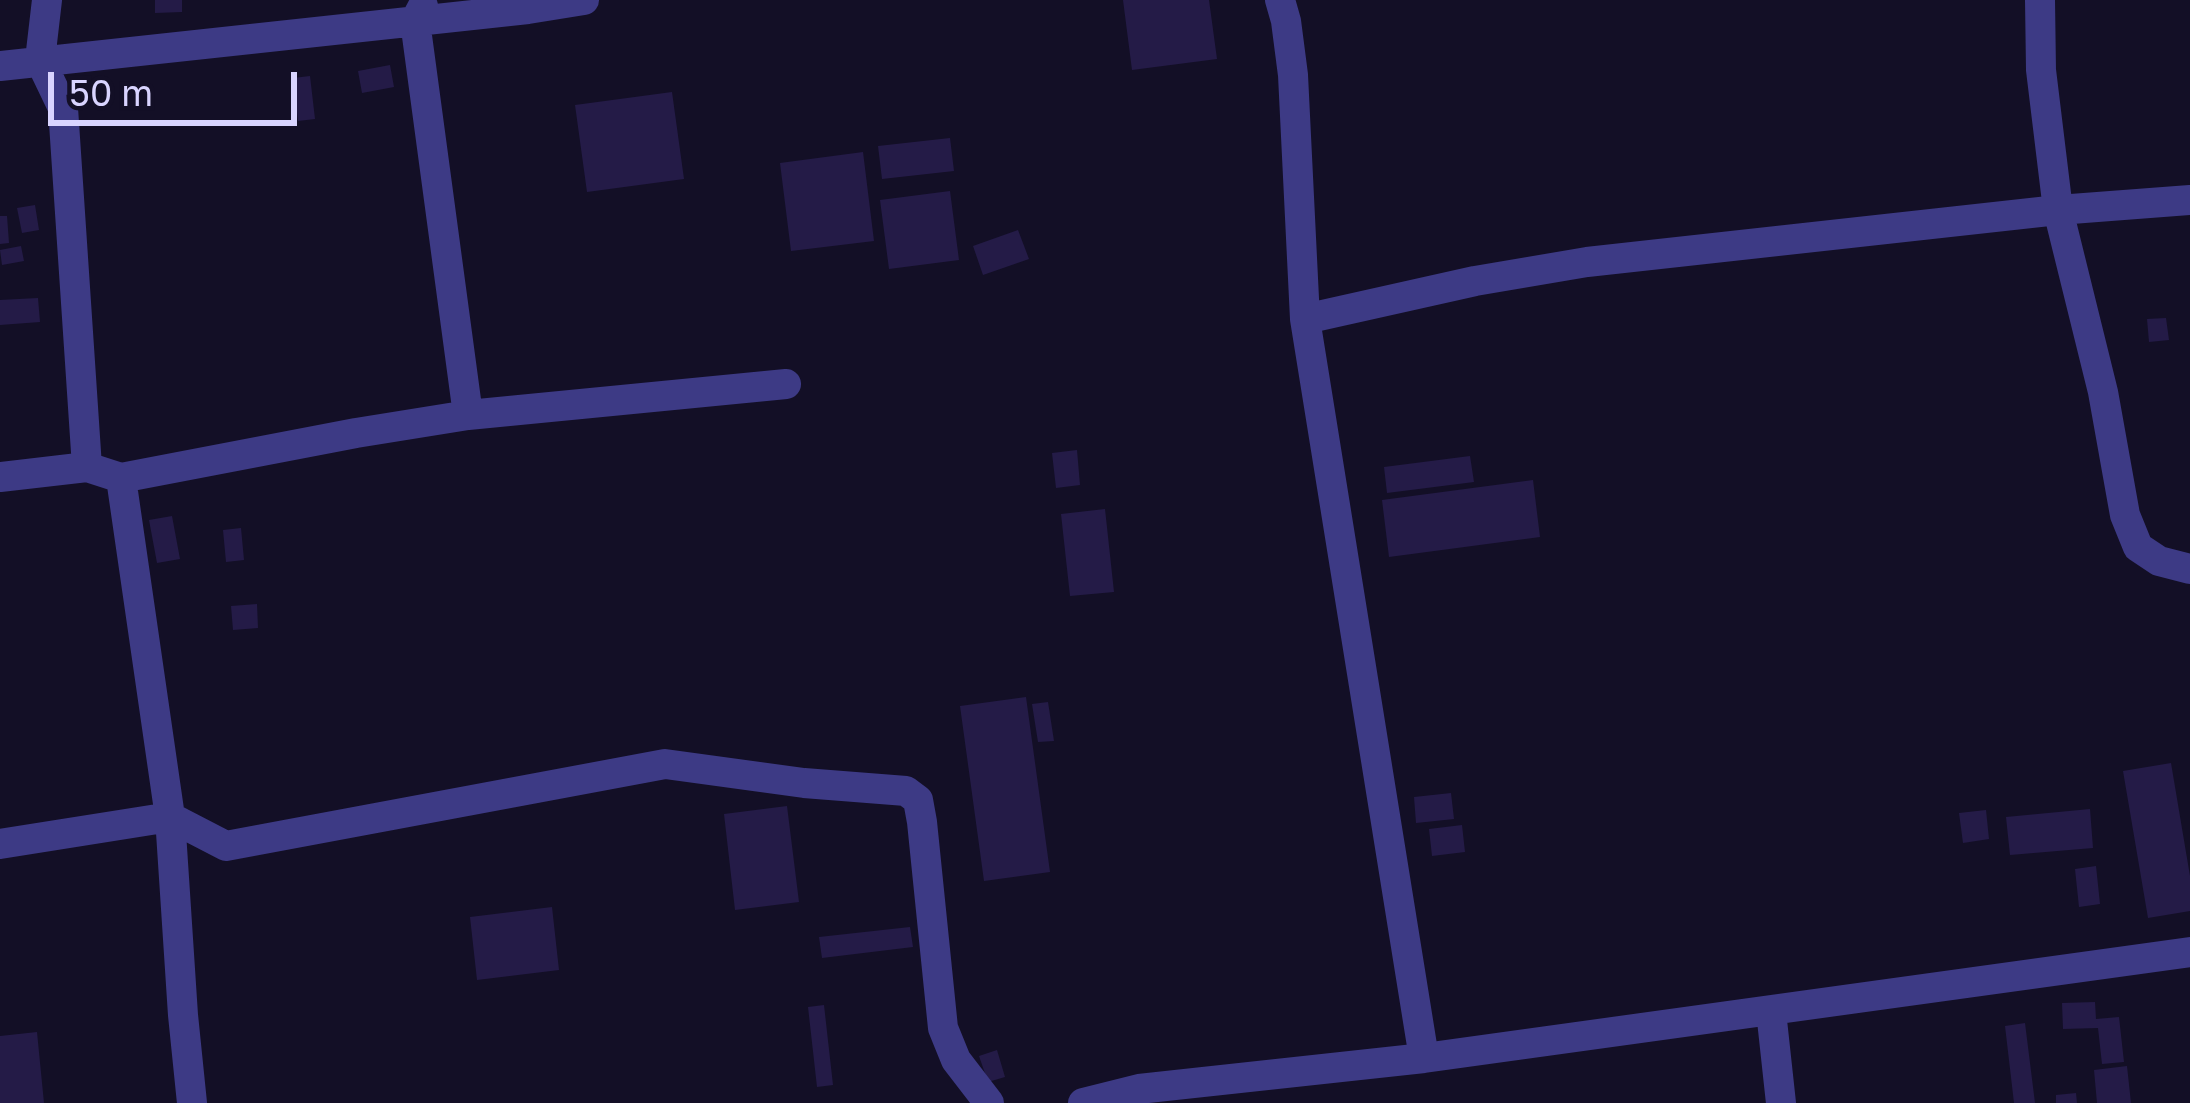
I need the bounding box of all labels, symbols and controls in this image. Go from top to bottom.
scale bar [54,48,303,122]
text: 50 m [69,71,153,114]

